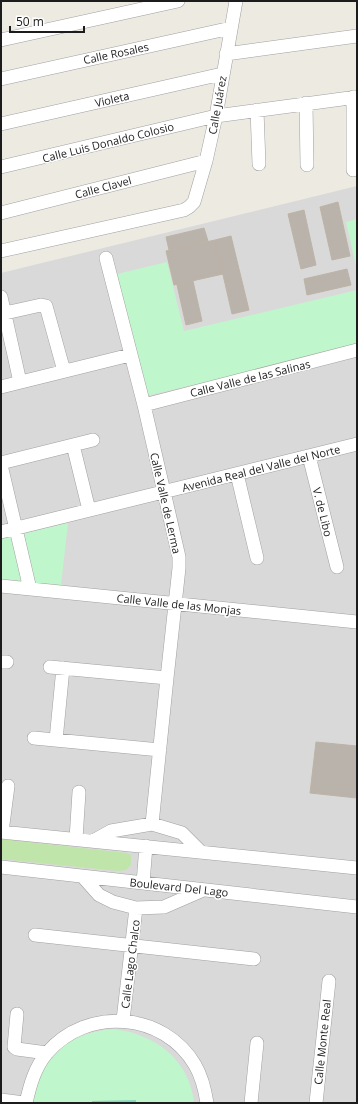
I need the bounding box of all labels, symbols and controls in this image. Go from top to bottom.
scale bar [10,8,84,34]
text: 50 m [16,13,44,30]
street label: Calle Rosales [82,39,150,67]
street label: Calle Juárez [204,75,230,135]
street label: Violeta [93,88,131,110]
street label: Calle Luis Donaldo Colosio [41,118,176,166]
street label: Calle Clavel [73,172,133,202]
street label: Calle Valle de las Salinas [188,356,312,400]
street label: Avenida Real del Valle del Norte [180,441,342,495]
street label: Calle Valle de Lerma [147,451,185,555]
street label: V. de Libo [310,486,336,538]
street label: Calle Valle de las Monjas [116,590,242,618]
street label: Boulevard Del Lago [129,874,230,900]
street label: Calle Lago Chalco [117,918,143,1009]
street label: Calle Monte Real [310,999,334,1085]

